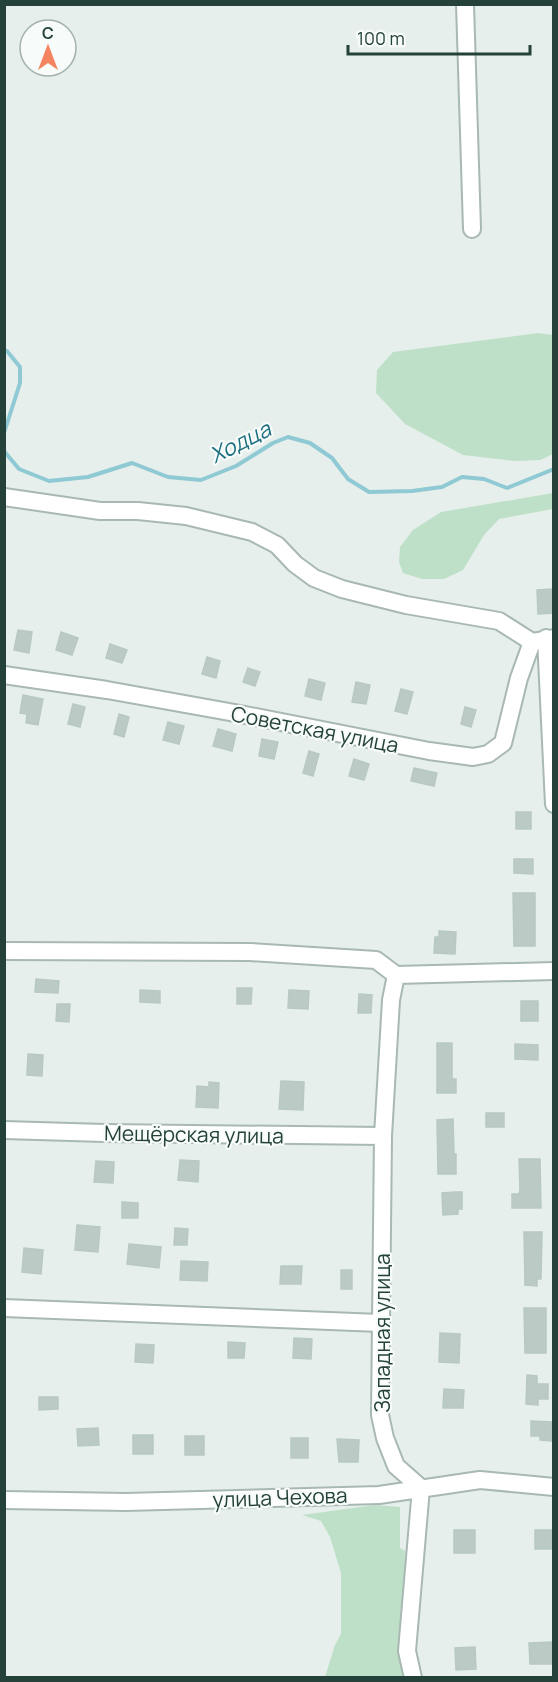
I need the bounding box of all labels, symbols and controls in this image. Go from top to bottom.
north arrow [18,18,78,78]
scale bar [348,18,530,56]
text: С [42,22,54,44]
text: 100 m [357,26,405,50]
water label: Ходца [204,413,277,470]
street label: Советская улица [229,699,401,759]
street label: Мещёрская улица [104,1118,284,1150]
street label: Западная улица [368,1253,396,1413]
street label: улица Чехова [212,1481,348,1513]

